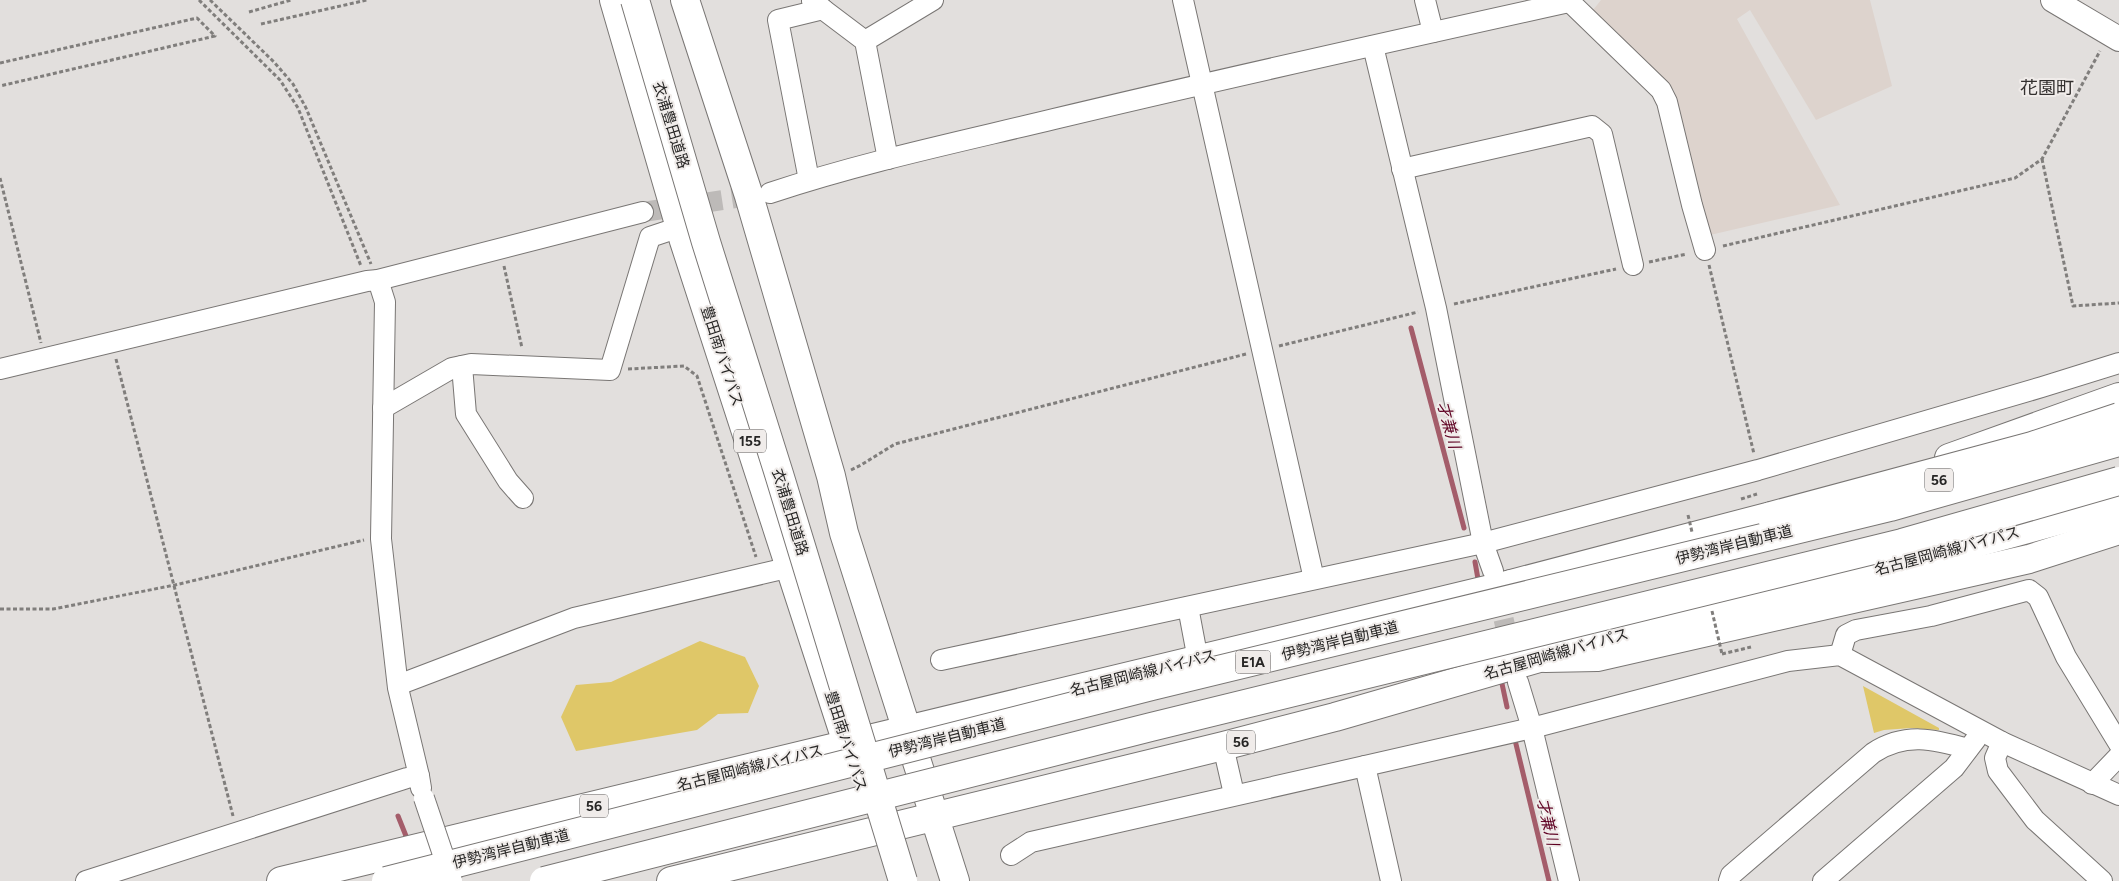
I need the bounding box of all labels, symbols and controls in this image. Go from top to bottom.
district label: 花園町 [2020,77,2074,99]
street label: 衣浦豊田道路 [649,79,693,171]
street label: 豊田南バイパス [697,303,747,409]
water label: 才兼川 [1434,399,1465,453]
road number: 155 [734,430,766,452]
street label: 衣浦豊田道路 [768,466,812,558]
road number: 56 [1925,468,1953,492]
street label: 伊勢湾岸自動車道 [1674,522,1794,568]
street label: 名古屋岡崎線バイパス [1872,523,2022,579]
street label: 伊勢湾岸自動車道 [1280,618,1400,664]
street label: 名古屋岡崎線バイパス [1482,625,1630,683]
street label: 名古屋岡崎線バイパス [1068,646,1218,700]
road number: E1A [1236,650,1270,674]
street label: 豊田南バイパス [821,688,871,794]
street label: 伊勢湾岸自動車道 [887,715,1007,761]
road number: 56 [1227,730,1255,754]
street label: 名古屋岡崎線バイパス [675,741,825,795]
road number: 56 [580,794,608,818]
water label: 才兼川 [1533,796,1563,849]
street label: 伊勢湾岸自動車道 [451,826,571,872]

